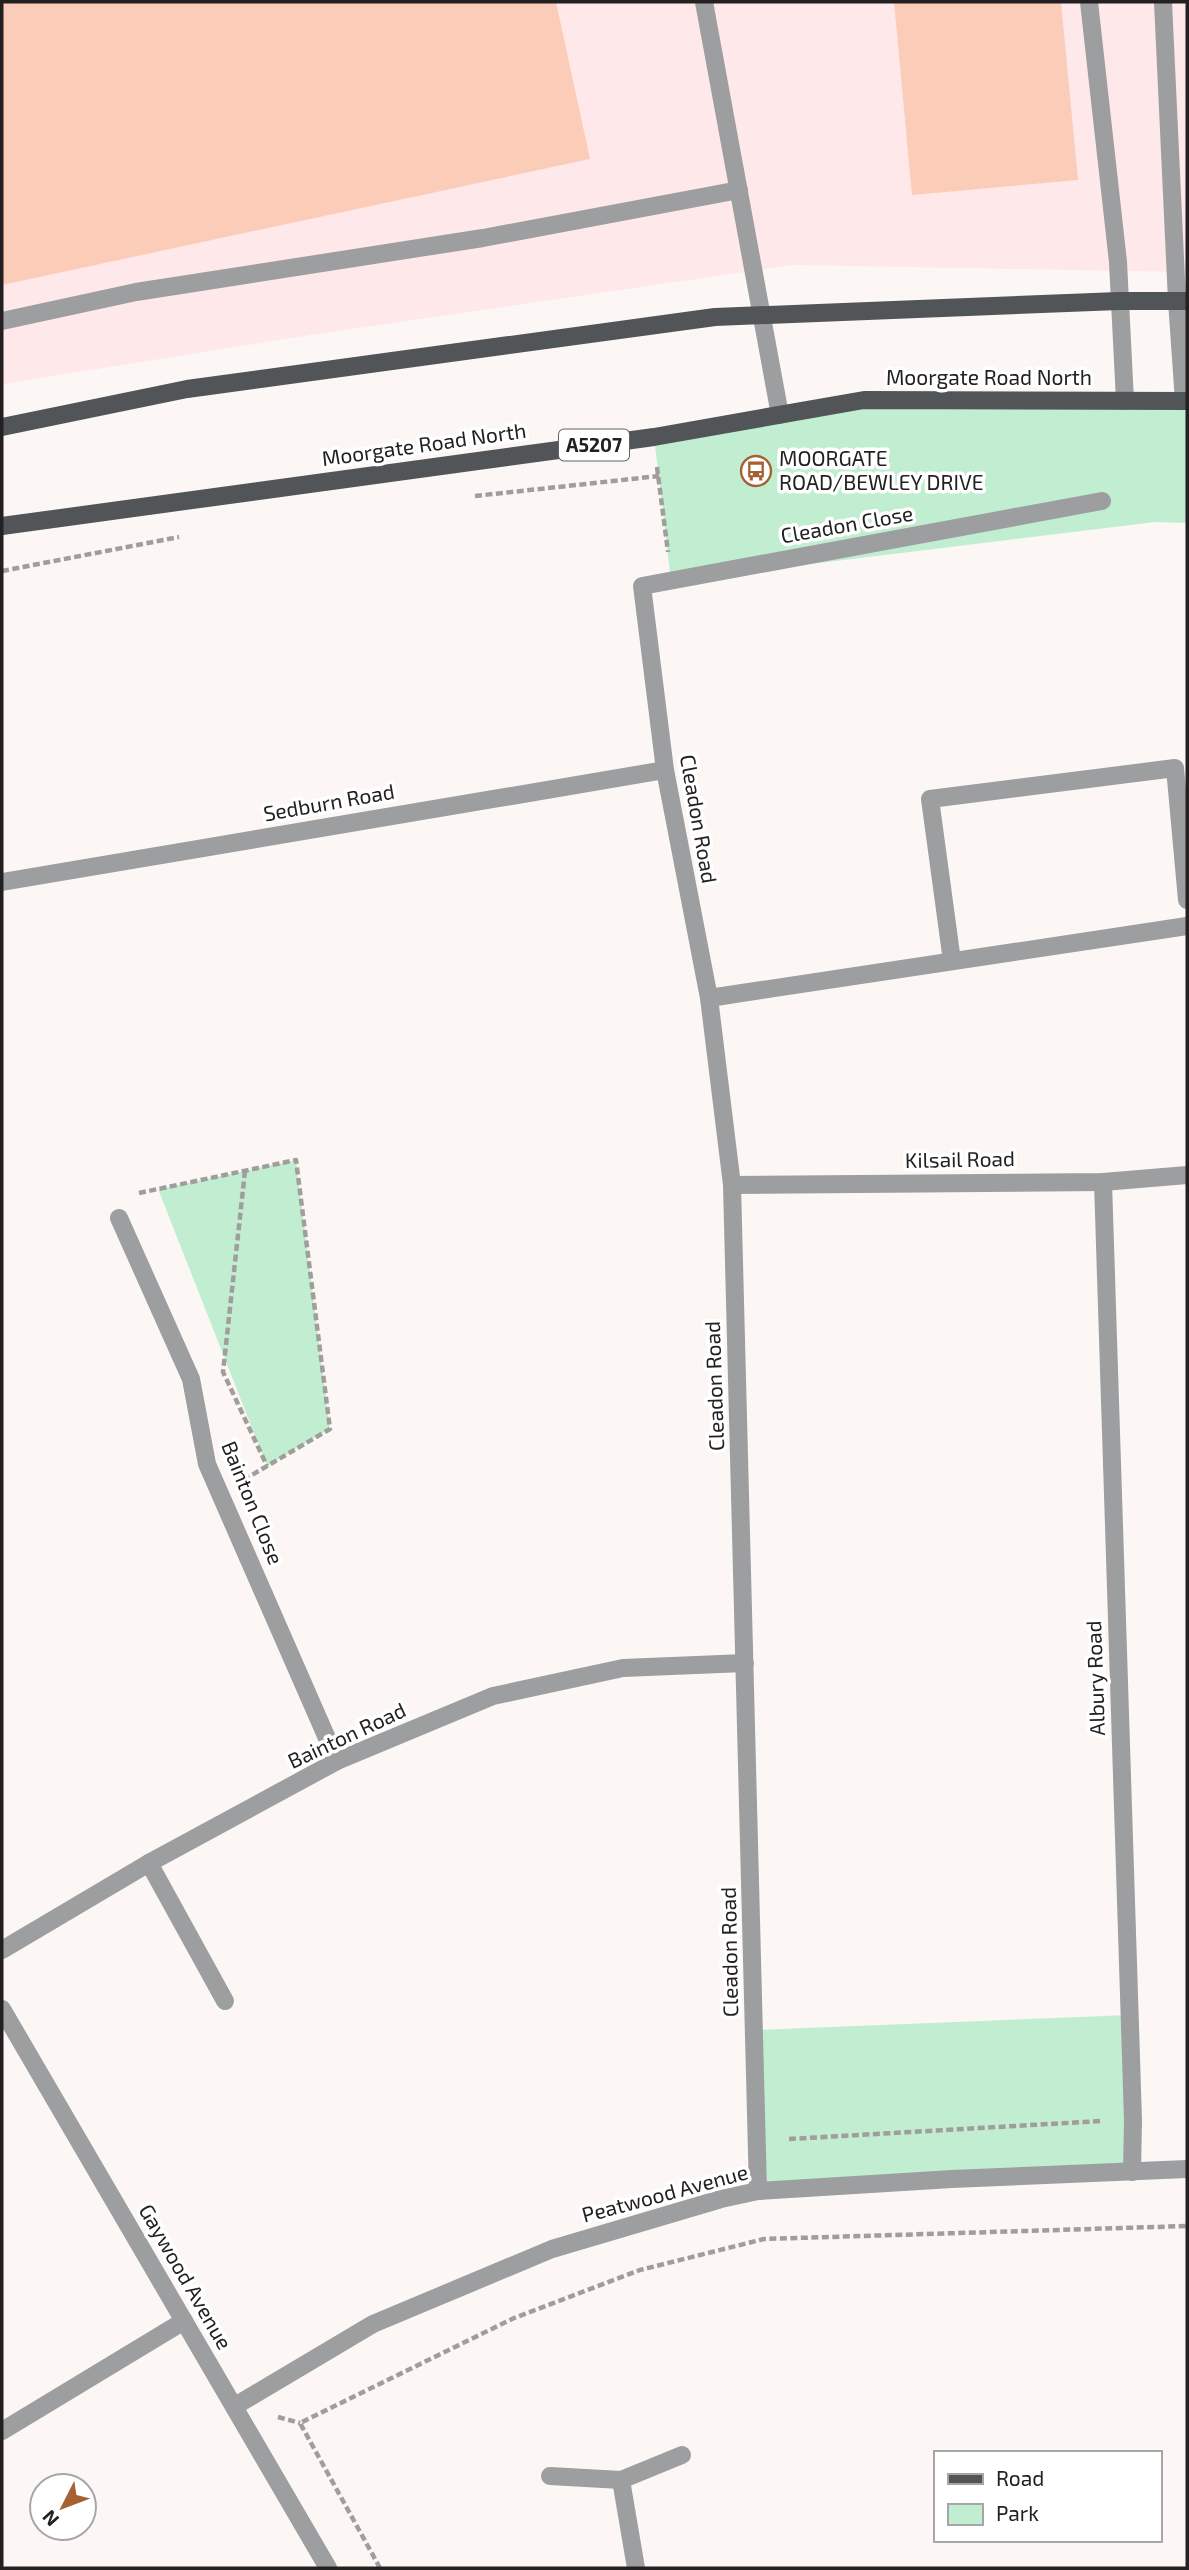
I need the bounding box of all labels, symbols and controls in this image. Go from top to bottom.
street label: Moorgate Road North [886,364,1092,389]
street label: Moorgate Road North [320,417,528,470]
road number: A5207 [559,430,629,460]
place label: MOORGATE ROAD/BEWLEY DRIVE [779,445,983,494]
bus stop icon: MOORGATE ROAD/BEWLEY DRIVE [739,454,773,488]
street label: Cleadon Close [779,500,915,547]
street label: Cleadon Road [676,752,723,885]
street label: Sedburn Road [261,778,396,825]
street label: Kilsail Road [905,1145,1015,1172]
street label: Cleadon Road [699,1321,728,1452]
street label: Bainton Close [217,1437,289,1568]
street label: Albury Road [1080,1620,1109,1736]
street label: Bainton Road [283,1696,409,1773]
street label: Cleadon Road [715,1887,742,2017]
street label: Peatwood Avenue [579,2158,750,2227]
street label: Gaywood Avenue [135,2199,238,2353]
legend [934,2451,1161,2542]
text: Road [996,2465,1044,2490]
north arrow [28,2472,98,2542]
text: Park [996,2500,1039,2525]
text: N [37,2506,63,2532]

